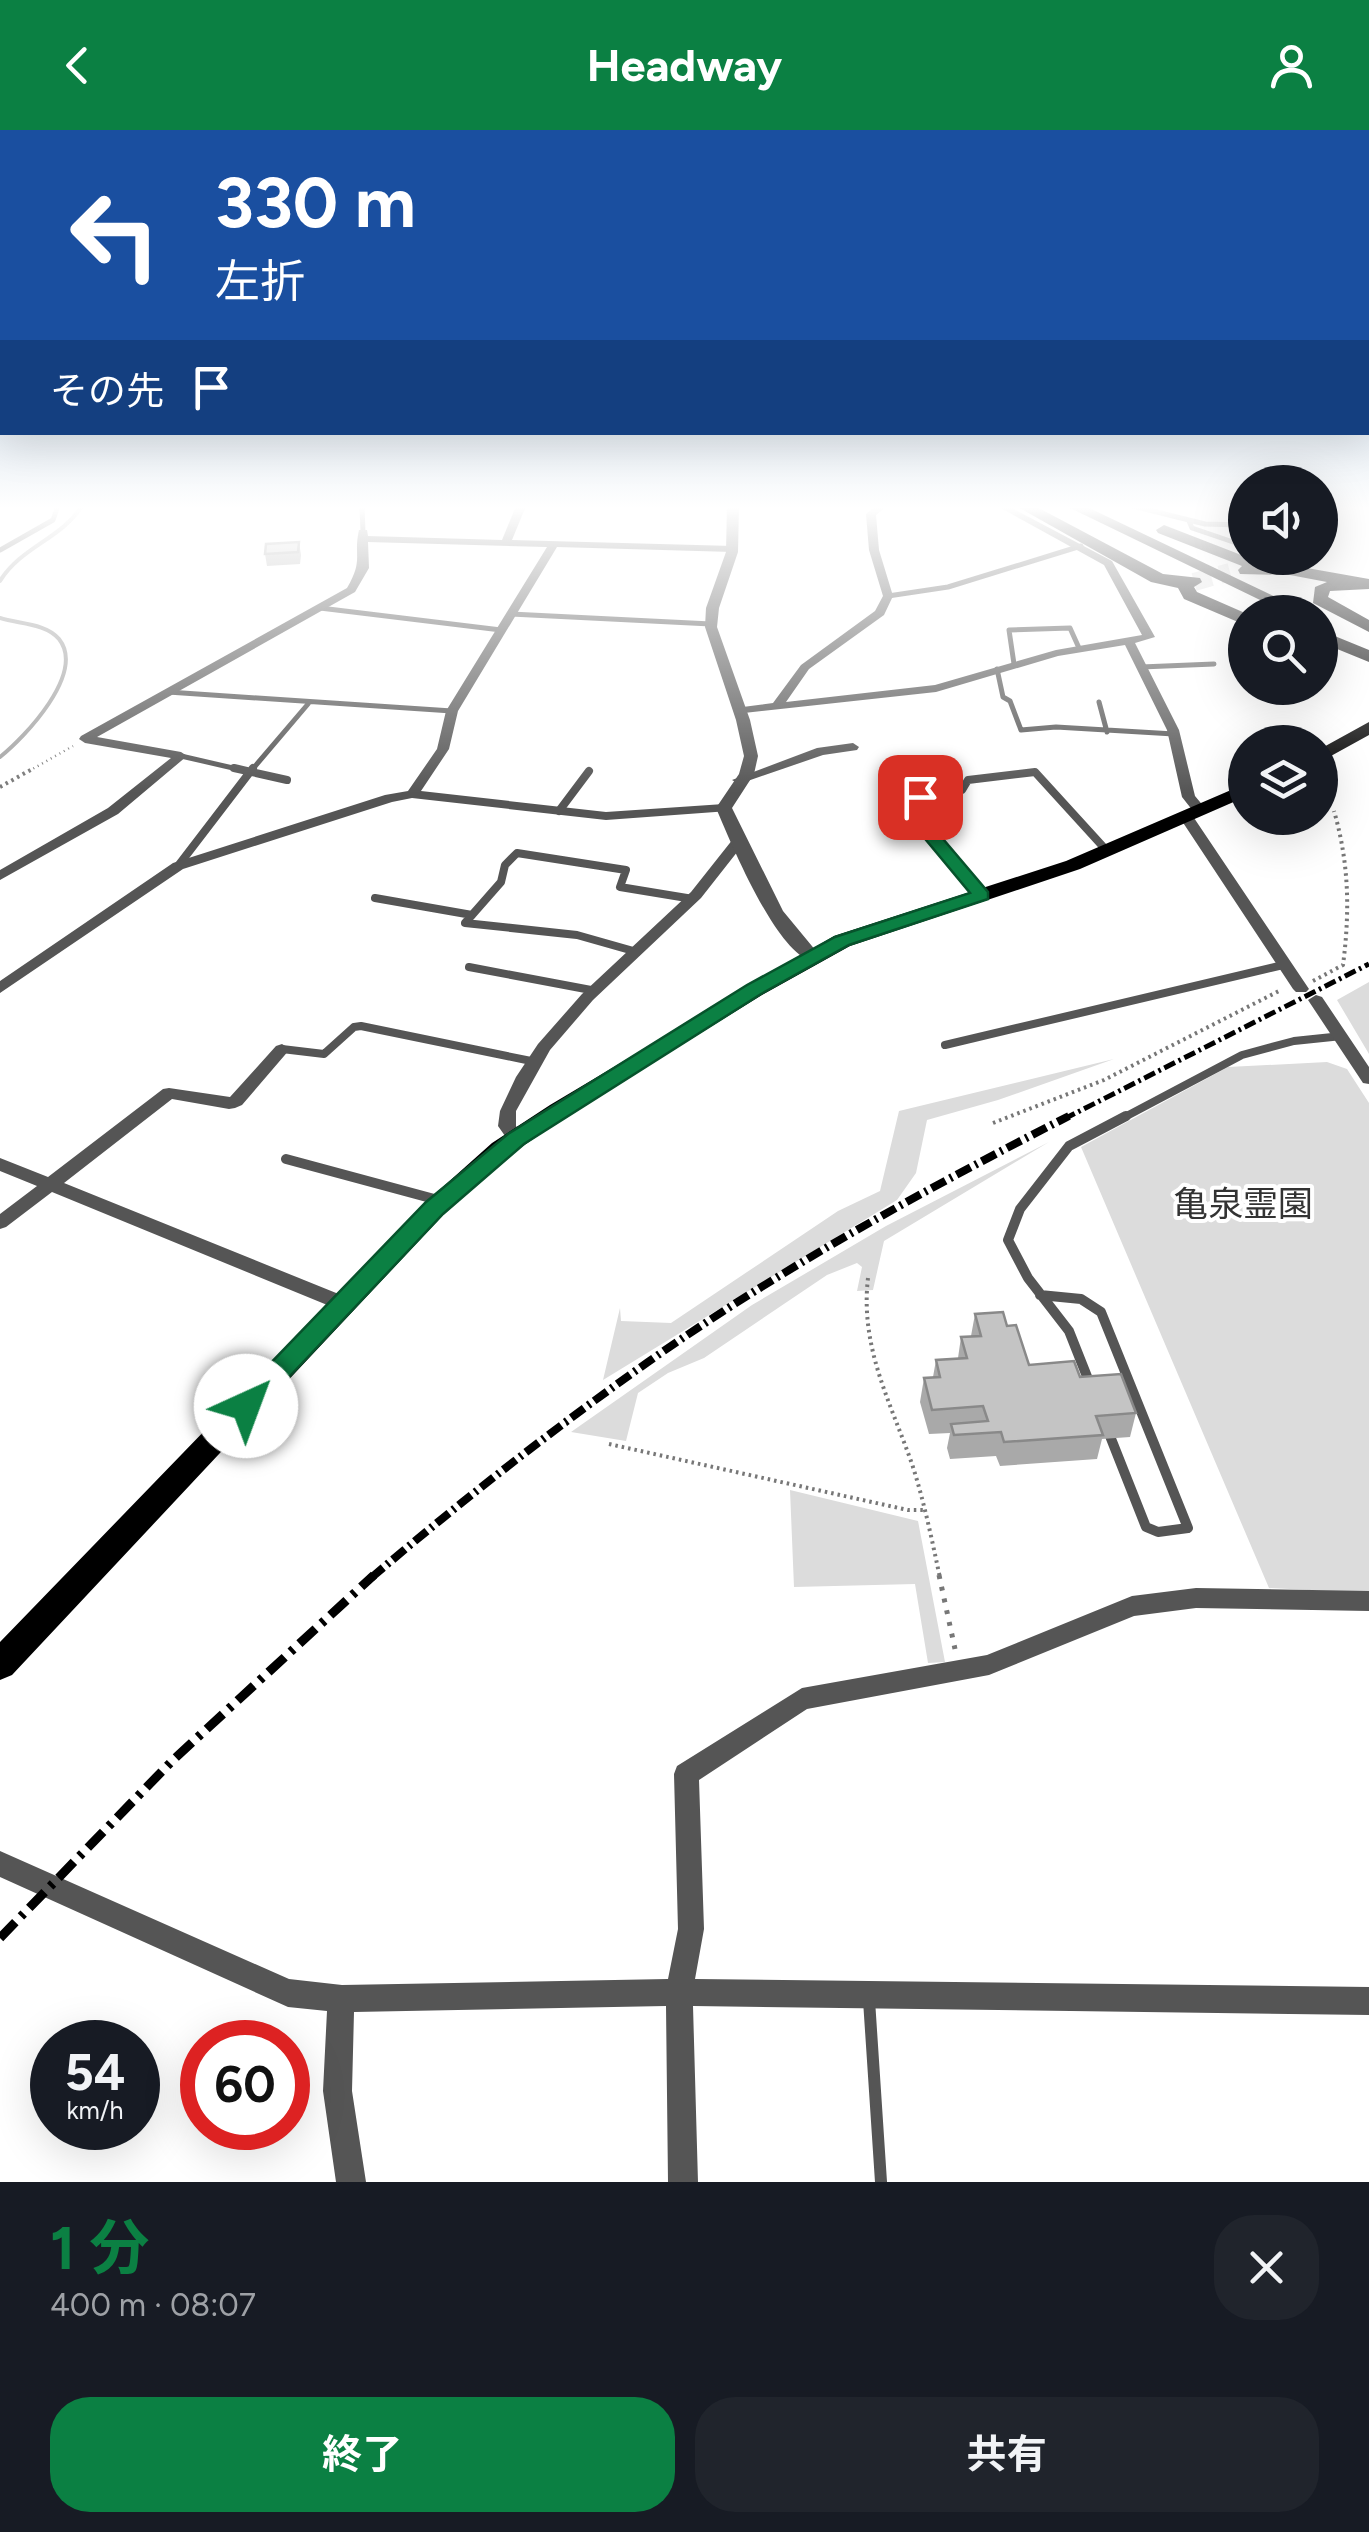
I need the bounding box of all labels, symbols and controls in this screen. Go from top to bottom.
icon: back [50,38,105,93]
text: Headway [587,38,782,92]
icon: person [1264,38,1319,93]
text: 330 m [215,160,416,245]
icon: left [50,170,180,300]
text: 左折 [215,254,305,308]
icon: arrive [184,360,239,415]
text: その先 [50,368,164,414]
map controls [1228,465,1338,835]
button: sound [1228,465,1338,575]
button: search [1228,595,1338,705]
button: layers [1228,725,1338,835]
pin [878,755,963,840]
icon: arrive [893,770,948,825]
park label: 亀泉霊園 [1173,1183,1313,1225]
position arrow [194,1354,298,1458]
speed limit sign: 60 [180,2020,310,2150]
text: 54 [65,2042,125,2103]
text: km/h [66,2095,124,2125]
text: 1 分 [50,2212,150,2284]
button: close [1214,2215,1319,2320]
text: 400 m · 08:07 [50,2286,256,2324]
button: 終了 [50,2397,675,2512]
button: 共有 [695,2397,1319,2512]

